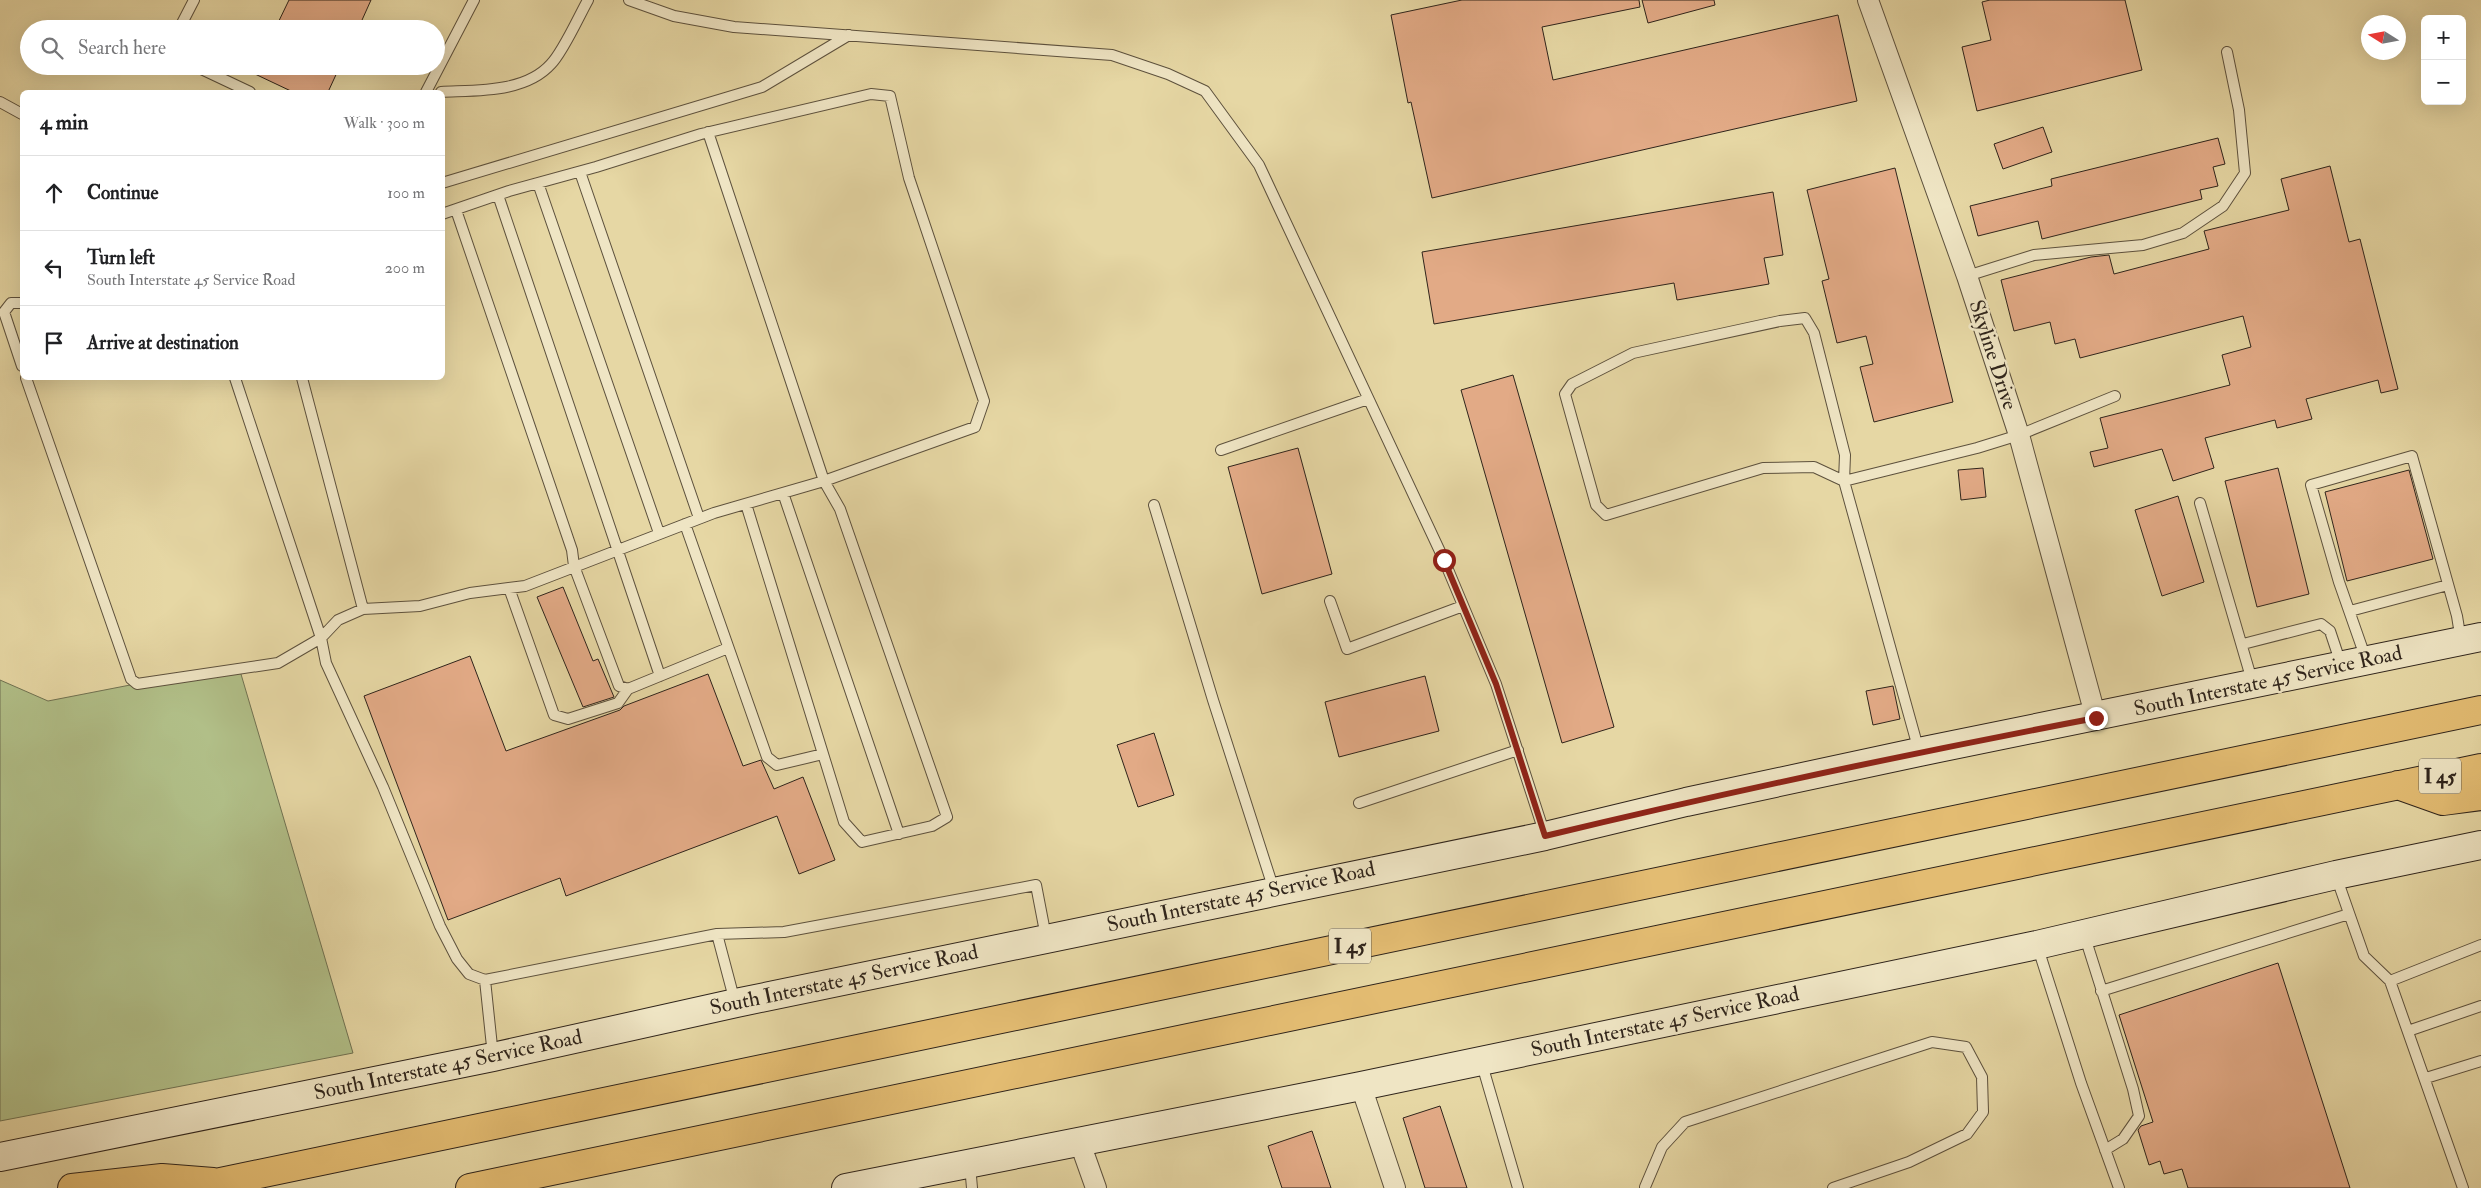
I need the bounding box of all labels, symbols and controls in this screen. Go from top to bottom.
north arrow [2361,15,2406,60]
map controls [2421,15,2466,105]
button: + [2421,15,2466,60]
search box [20,20,445,75]
icon: search [38,34,66,62]
text: Search here [78,36,166,60]
button: − [2421,60,2466,105]
text: 4 min [40,109,88,136]
text: Walk · 300 m [344,113,425,133]
icon: ahead [40,179,68,207]
text: Continue [87,181,158,205]
text: 100 m [387,183,425,203]
text: Turn left [87,246,155,270]
icon: left [40,254,68,282]
text: 200 m [385,258,425,278]
text: South Interstate 45 Service Road [87,270,295,290]
street label: Skyline Drive [1963,297,2024,414]
icon: arrive [40,329,68,357]
text: Arrive at destination [87,331,239,355]
route start [1433,549,1456,572]
street label: South Interstate 45 Service Road [2131,639,2405,723]
route end [2085,707,2108,730]
road number: I 45 [2419,758,2461,794]
street label: South Interstate 45 Service Road [1104,855,1378,939]
road number: I 45 [1329,928,1371,964]
street label: South Interstate 45 Service Road [707,938,981,1022]
street label: South Interstate 45 Service Road [1528,980,1802,1064]
street label: South Interstate 45 Service Road [311,1023,585,1107]

